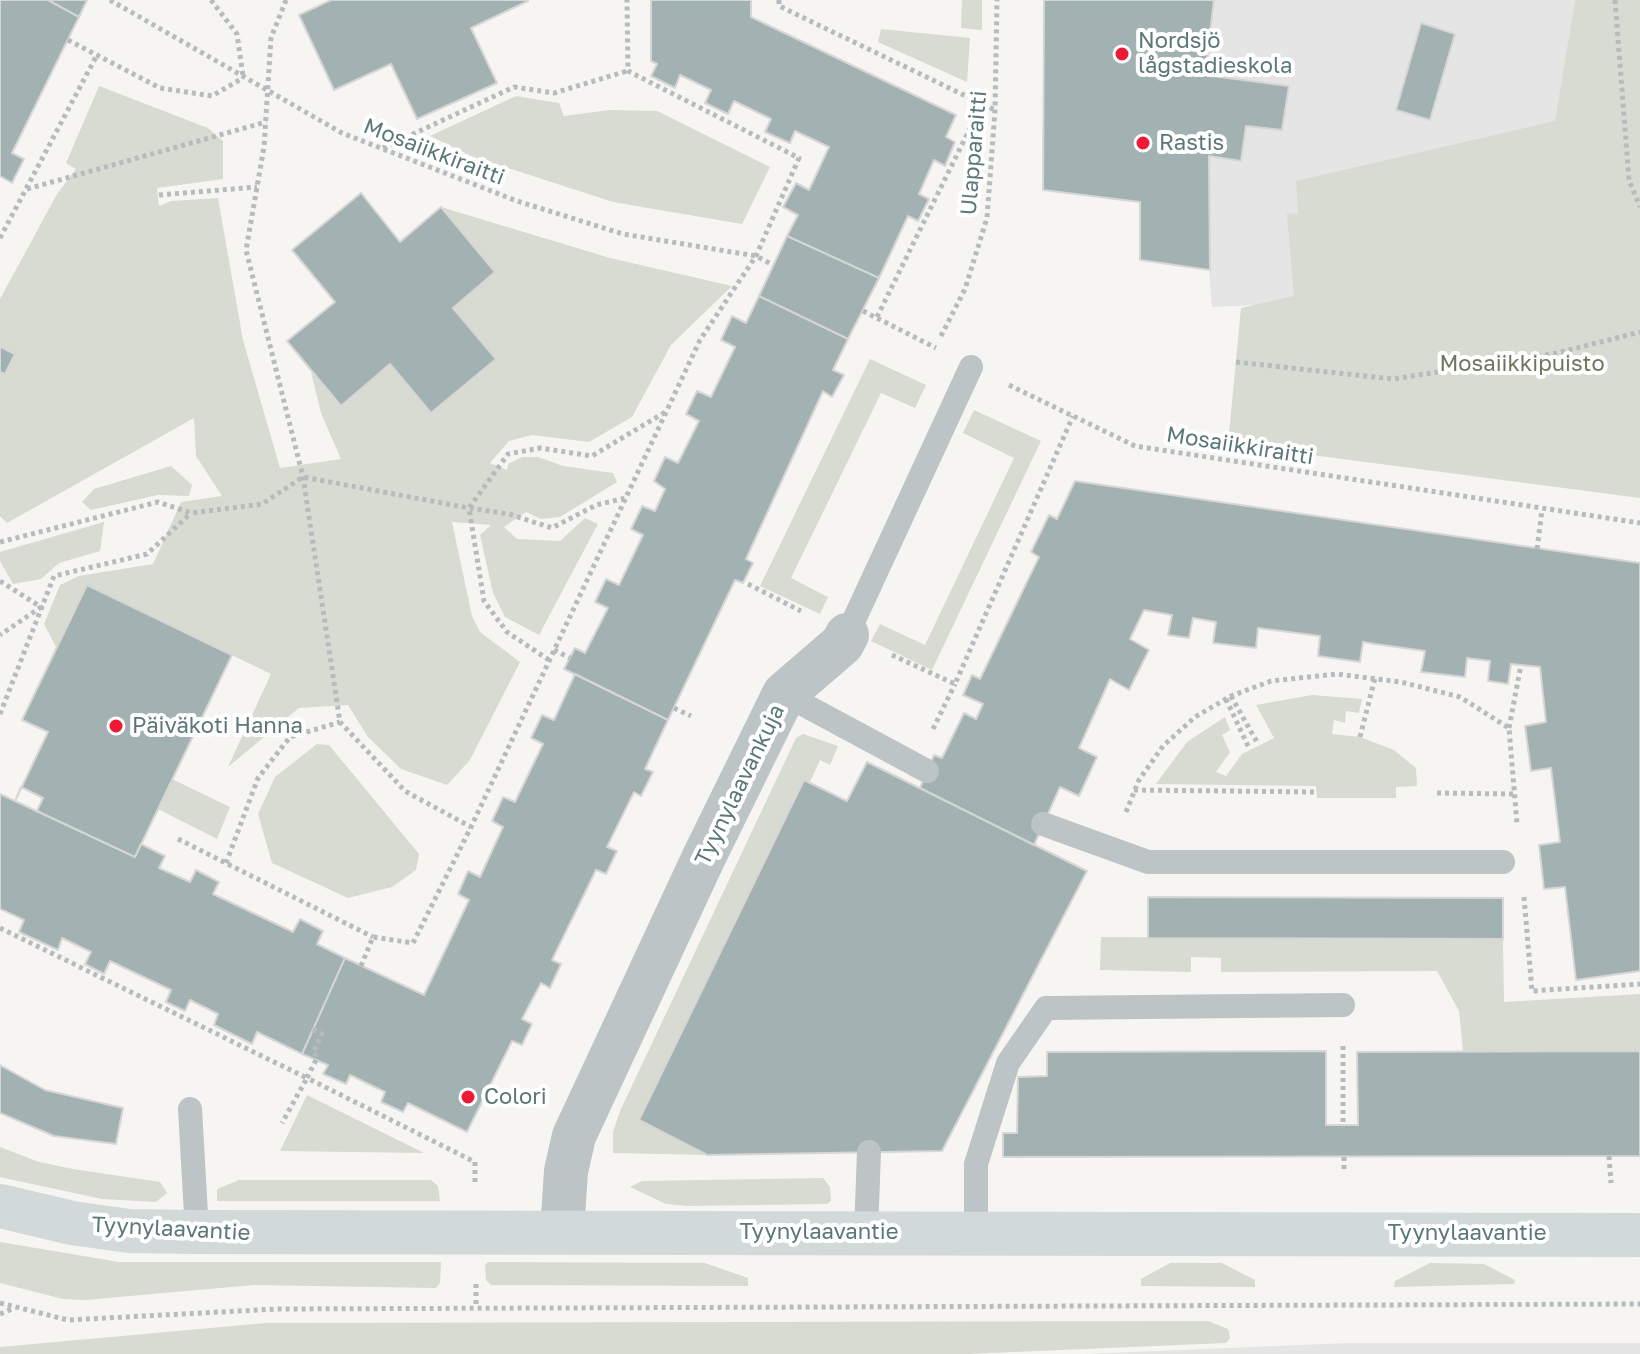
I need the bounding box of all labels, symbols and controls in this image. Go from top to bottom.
place label: Nordsjö lågstadieskola [1138,28,1292,80]
marker: Nordsjö lågstadieskola [1113,45,1131,63]
street label: Ulapparaitti [955,90,993,216]
street label: Mosaiikkiraitti [360,113,508,191]
place label: Rastis [1159,130,1224,156]
marker: Rastis [1134,134,1152,152]
park label: Mosaiikkipuisto [1439,351,1605,377]
street label: Mosaiikkiraitti [1164,421,1316,471]
street label: Tyynylaavankuja [690,700,790,870]
place label: Päiväkoti Hanna [132,713,303,739]
marker: Päiväkoti Hanna [107,717,125,735]
place label: Colori [484,1084,547,1110]
marker: Colori [459,1088,477,1106]
street label: Tyynylaavantie [91,1212,251,1246]
street label: Tyynylaavantie [740,1219,898,1245]
street label: Tyynylaavantie [1388,1220,1546,1246]

